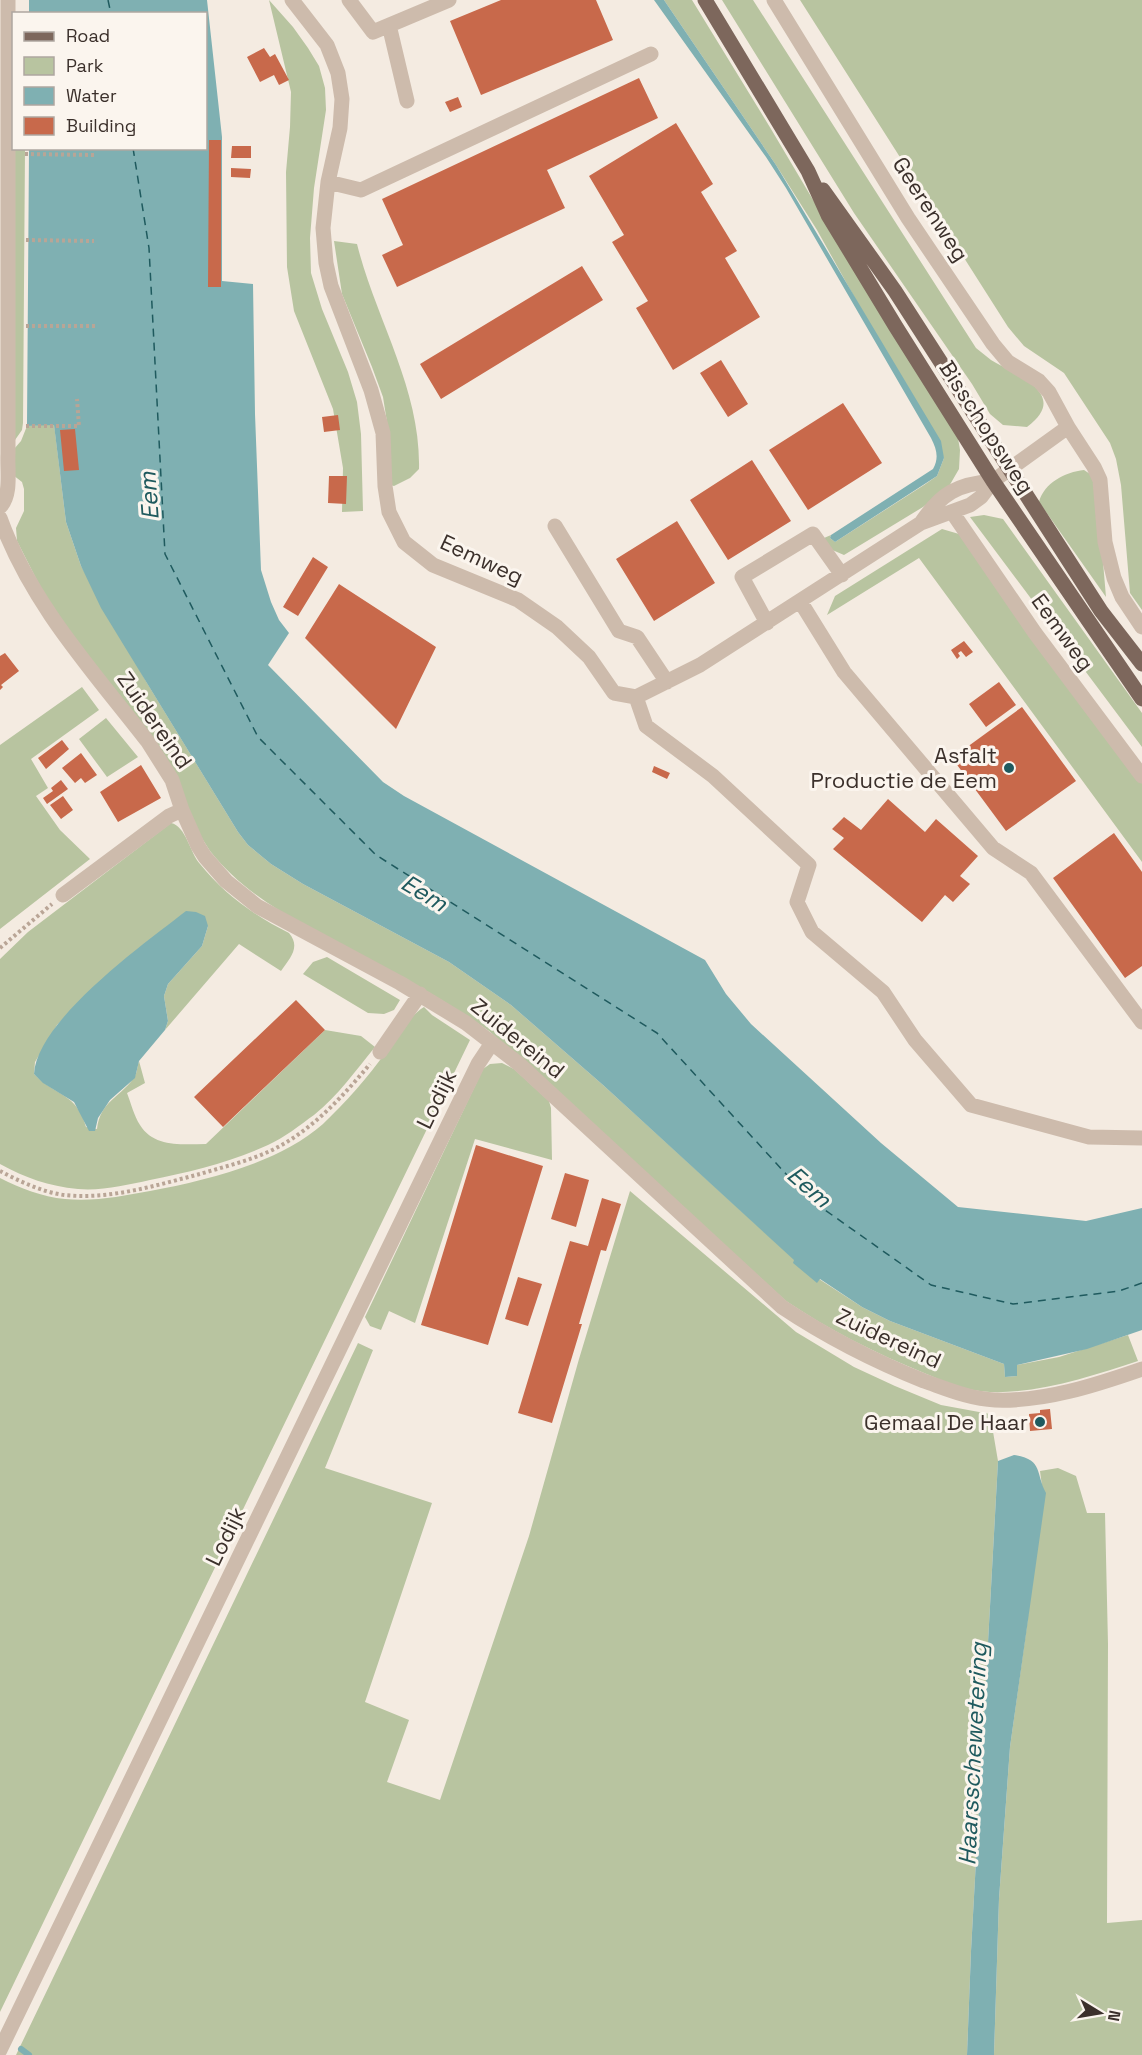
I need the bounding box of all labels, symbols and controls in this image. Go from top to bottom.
legend [12,12,207,150]
text: Road [66,24,110,47]
text: Park [66,54,104,77]
text: Water [66,84,117,107]
text: Building [66,114,136,137]
street label: Geerenweg [887,151,975,267]
street label: Bisschopsweg [933,355,1041,499]
water label: Eem [131,469,166,521]
street label: Eemweg [436,528,528,590]
street label: Eemweg [1026,588,1100,676]
street label: Zuidereind [111,666,199,774]
place label: Asfalt Productie de Eem [811,741,997,794]
marker: Asfalt Productie de Eem [1002,761,1016,775]
water label: Eem [396,867,454,919]
street label: Zuidereind [465,992,571,1084]
street label: Lodijk [410,1065,462,1133]
water label: Eem [781,1159,839,1215]
street label: Zuidereind [832,1302,946,1374]
place label: Gemaal De Haar [864,1408,1028,1436]
marker: Gemaal De Haar [1033,1415,1047,1429]
street label: Lodijk [199,1502,251,1570]
water label: Haarsschewetering [951,1640,994,1866]
north arrow [1070,1983,1130,2043]
text: N [1103,2008,1126,2023]

